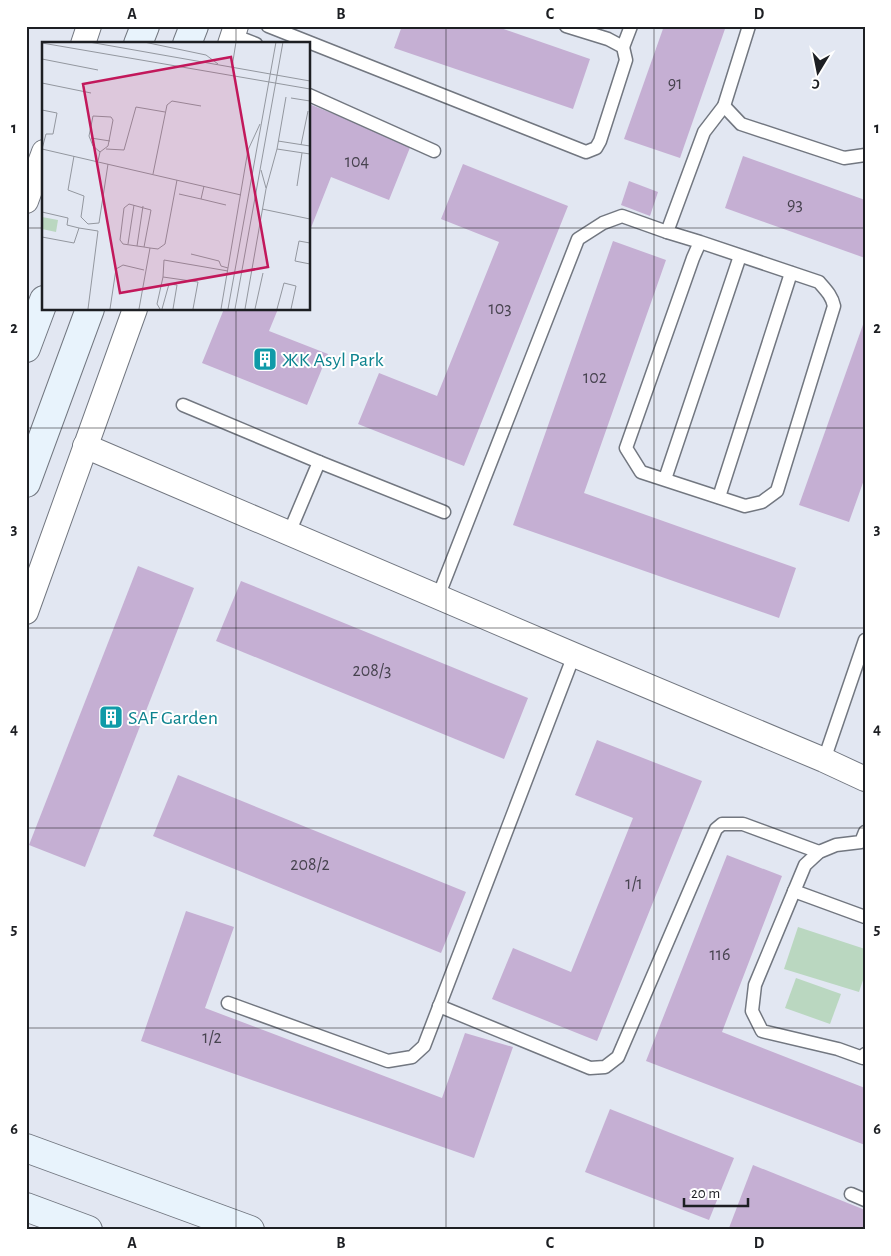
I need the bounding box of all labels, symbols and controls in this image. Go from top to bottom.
text: A [127,6,137,22]
text: B [336,6,346,22]
text: C [546,6,555,22]
text: D [754,6,765,22]
inset map [42,42,310,310]
north arrow [794,48,844,98]
house number: 91 [668,75,682,93]
text: С [811,76,821,91]
text: 1 [11,120,17,136]
text: 1 [874,120,880,136]
house number: 104 [345,153,370,171]
house number: 93 [787,196,803,214]
house number: 103 [488,300,512,318]
text: 2 [10,320,18,336]
text: 2 [873,320,881,336]
building icon: ЖК Asyl Park [252,346,278,372]
place label: ЖК Asyl Park [282,350,384,370]
house number: 102 [583,369,607,387]
text: 3 [11,521,18,537]
text: 3 [874,521,881,537]
house number: 208/3 [353,662,391,680]
building icon: SAF Garden [98,704,124,730]
place label: SAF Garden [128,708,218,728]
text: 4 [10,721,18,737]
text: 4 [873,721,881,737]
house number: 208/2 [290,856,330,874]
house number: 1/1 [625,875,643,893]
text: 5 [11,921,18,937]
text: 5 [874,921,881,937]
house number: 116 [710,946,730,964]
house number: 1/2 [202,1029,222,1047]
text: 6 [10,1121,18,1137]
text: 6 [873,1121,881,1137]
scale bar [684,1176,747,1208]
text: 20 m [691,1186,720,1201]
text: A [127,1235,137,1251]
text: B [336,1235,346,1251]
text: C [546,1235,555,1251]
text: D [754,1235,765,1251]

